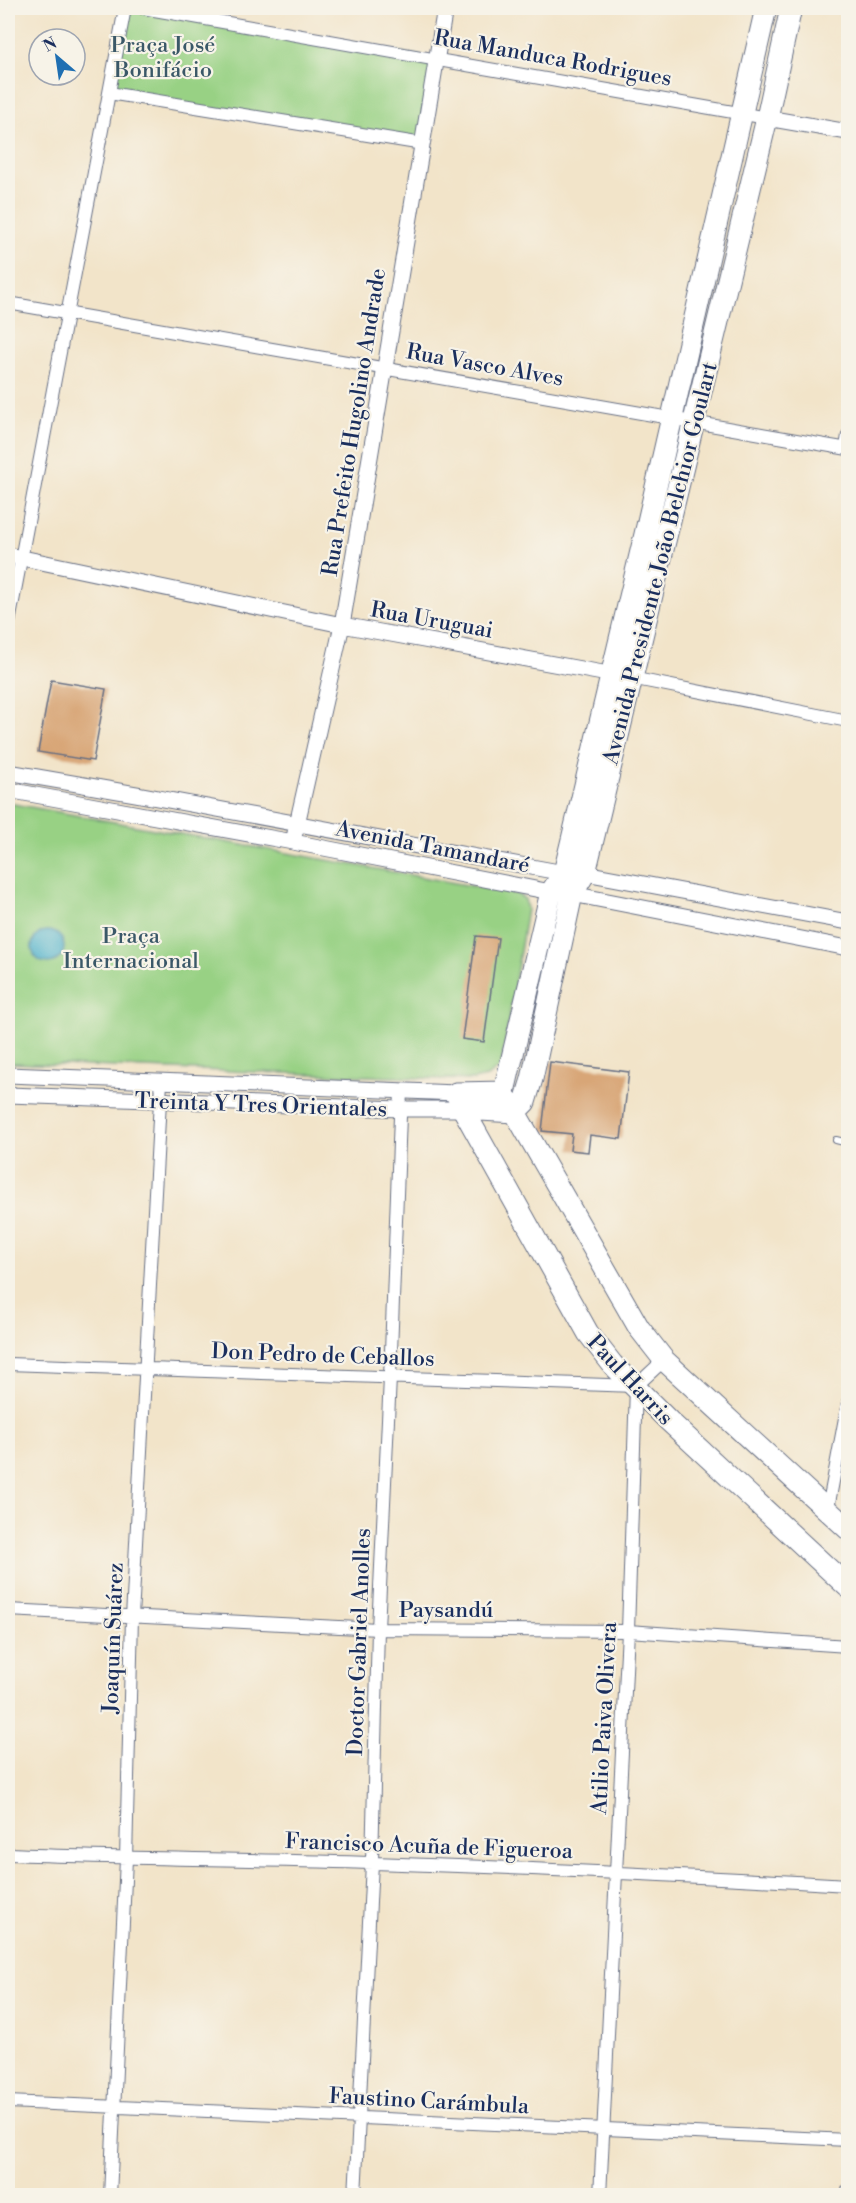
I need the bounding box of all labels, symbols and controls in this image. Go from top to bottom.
street label: Rua Manduca Rodrigues [432,24,674,93]
north arrow [27,27,87,87]
park label: Praça José Bonifácio [111,32,215,84]
text: N [40,33,61,57]
street label: Rua Prefeito Hugolino Andrade [317,266,392,578]
street label: Rua Vasco Alves [404,338,565,393]
street label: Avenida Presidente João Belchior Goulart [597,359,724,768]
street label: Rua Uruguai [368,596,495,645]
street label: Avenida Tamandaré [332,815,532,880]
park label: Praça Internacional [63,923,199,975]
street label: Treinta Y Tres Orientales [134,1088,388,1123]
street label: Paul Harris [581,1329,679,1431]
street label: Don Pedro de Ceballos [211,1338,435,1373]
street label: Doctor Gabriel Anolles [342,1528,377,1756]
street label: Joaquín Suárez [97,1562,130,1715]
street label: Paysandú [399,1597,494,1624]
street label: Atilio Paiva Olivera [586,1620,623,1816]
street label: Francisco Acuña de Figueroa [284,1828,574,1865]
street label: Faustino Carámbula [328,2083,531,2120]

